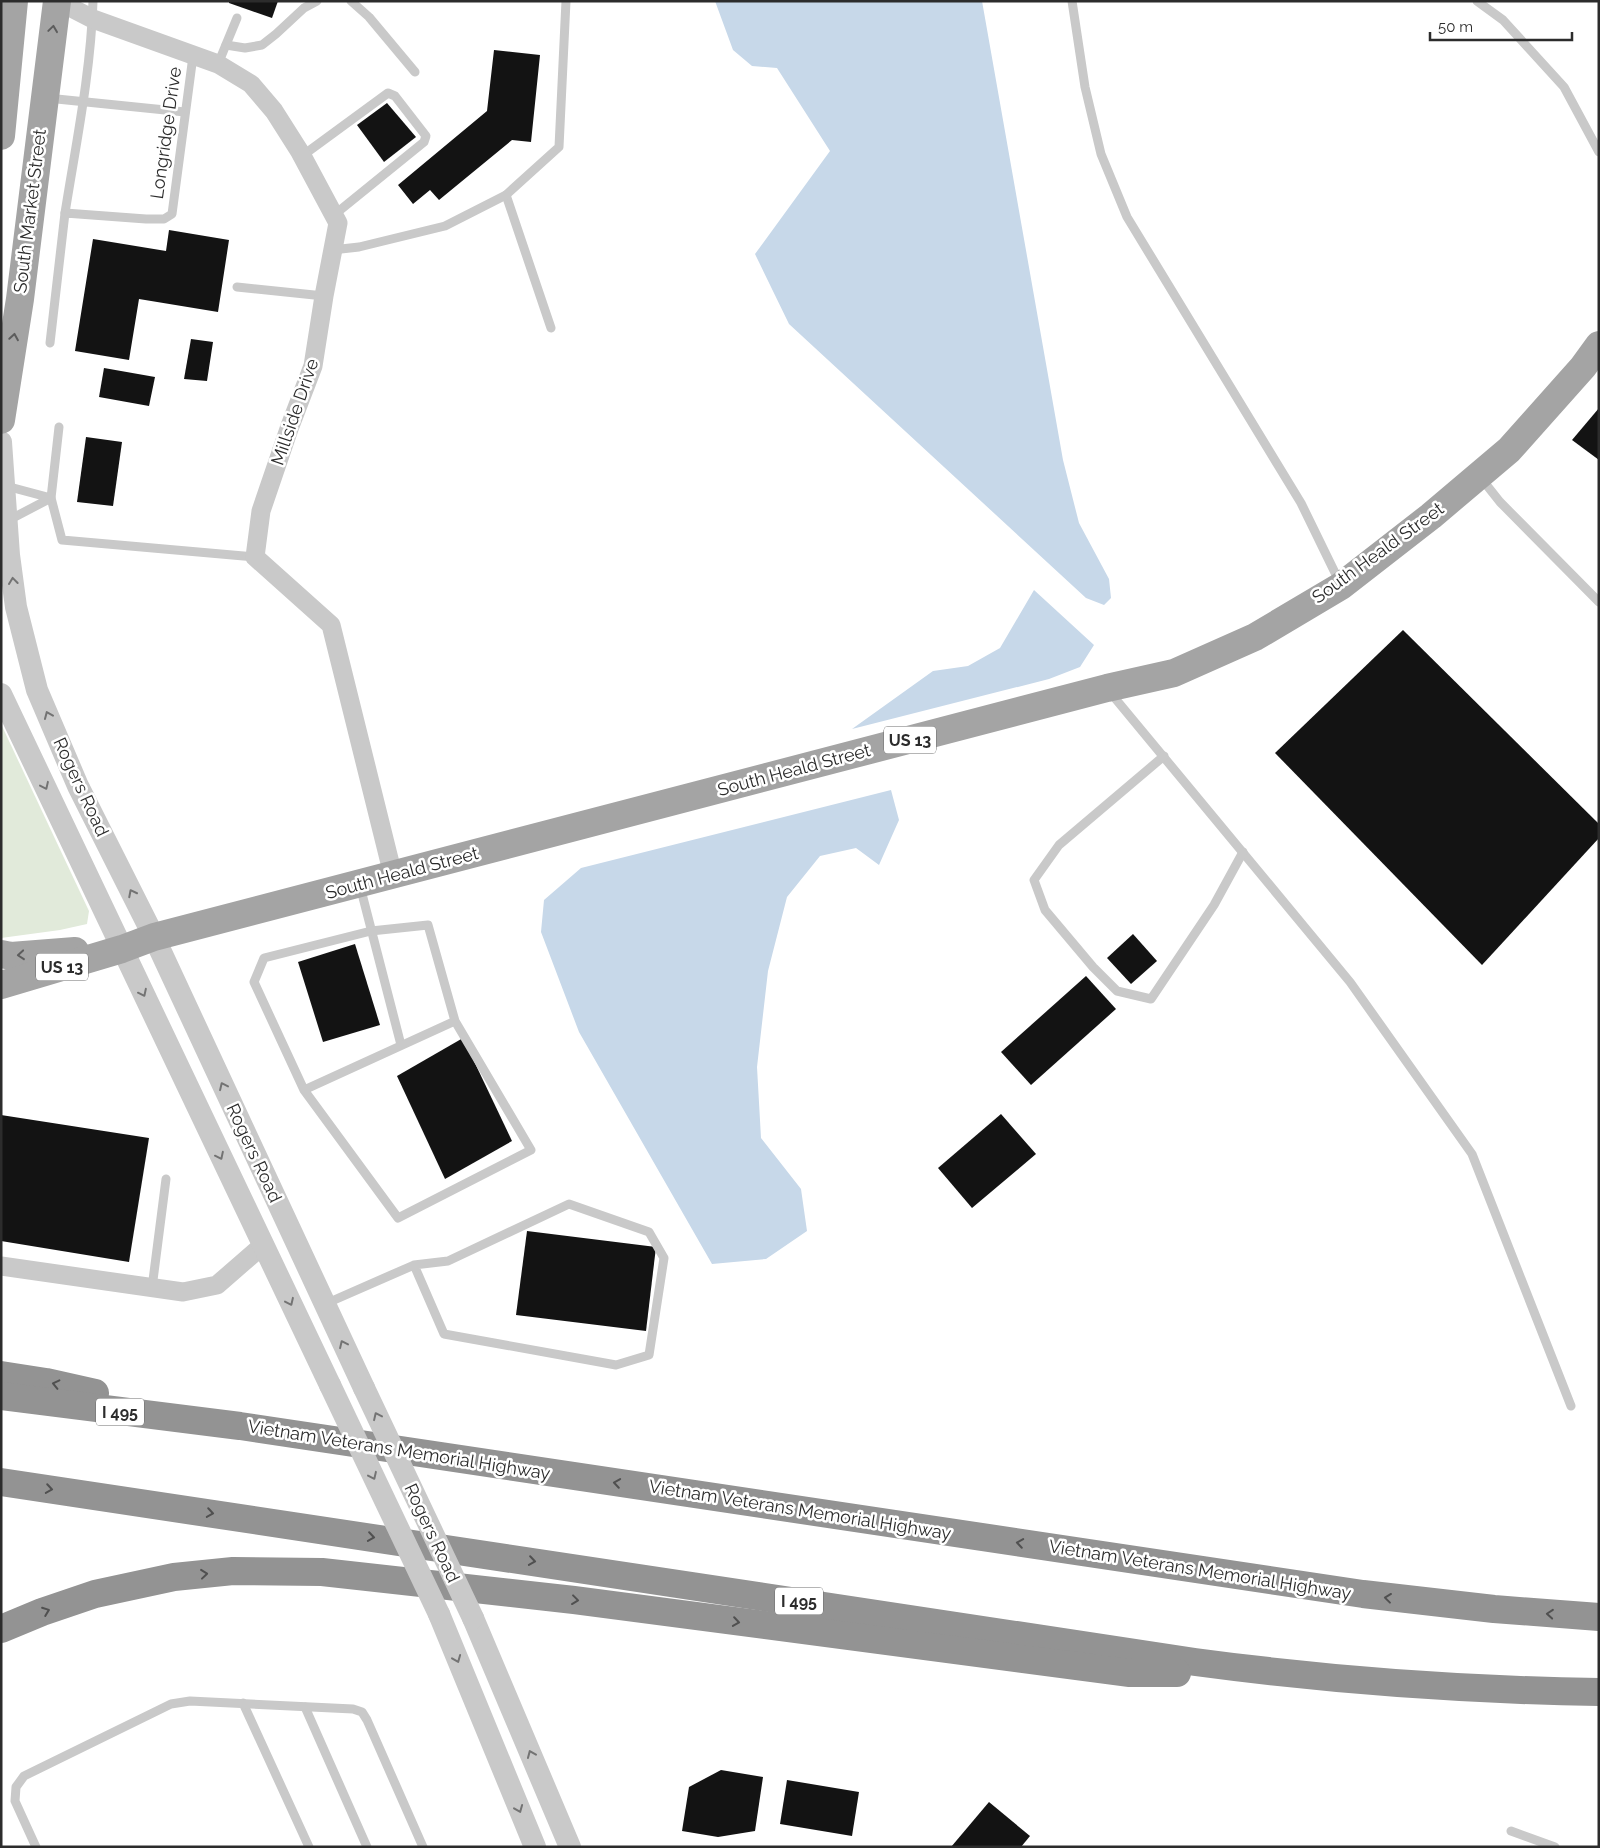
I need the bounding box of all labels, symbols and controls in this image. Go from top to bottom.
scale bar [1430,10,1572,42]
text: 50 m [1438,18,1473,36]
one-way arrow [47,25,58,33]
street label: Longridge Drive [146,65,185,200]
street label: South Market Street [9,128,50,294]
one-way arrow [8,333,19,341]
street label: Millside Drive [266,355,323,468]
street label: South Heald Street [1308,498,1448,607]
one-way arrow [8,577,19,585]
one-way arrow [43,711,54,720]
road number: US 13 [884,726,936,754]
street label: Rogers Road [49,734,114,840]
street label: South Heald Street [715,739,873,800]
one-way arrow [38,781,49,790]
street label: South Heald Street [323,842,481,903]
one-way arrow [128,890,138,899]
one-way arrow [16,949,24,960]
road number: US 13 [36,954,88,980]
one-way arrow [137,988,147,997]
one-way arrow [219,1082,229,1091]
street label: Rogers Road [222,1100,287,1206]
one-way arrow [214,1150,224,1159]
one-way arrow [284,1297,295,1306]
one-way arrow [339,1340,349,1349]
one-way arrow [51,1379,60,1390]
road number: I 495 [96,1398,144,1425]
one-way arrow [372,1412,383,1421]
street label: Vietnam Veterans Memorial Highway [246,1415,552,1484]
one-way arrow [367,1471,377,1480]
street label: Vietnam Veterans Memorial Highway [647,1475,953,1544]
one-way arrow [613,1478,621,1488]
street label: Rogers Road [400,1480,465,1586]
one-way arrow [46,1483,54,1494]
one-way arrow [206,1508,214,1518]
one-way arrow [366,1532,375,1542]
street label: Vietnam Veterans Memorial Highway [1047,1535,1353,1604]
one-way arrow [1016,1538,1024,1549]
one-way arrow [528,1555,536,1566]
one-way arrow [200,1568,208,1579]
road number: I 495 [775,1588,823,1614]
one-way arrow [1384,1593,1393,1603]
one-way arrow [570,1595,579,1605]
one-way arrow [41,1607,50,1617]
one-way arrow [1546,1608,1554,1619]
one-way arrow [731,1617,740,1627]
one-way arrow [451,1654,462,1663]
one-way arrow [526,1750,537,1759]
one-way arrow [513,1804,524,1813]

